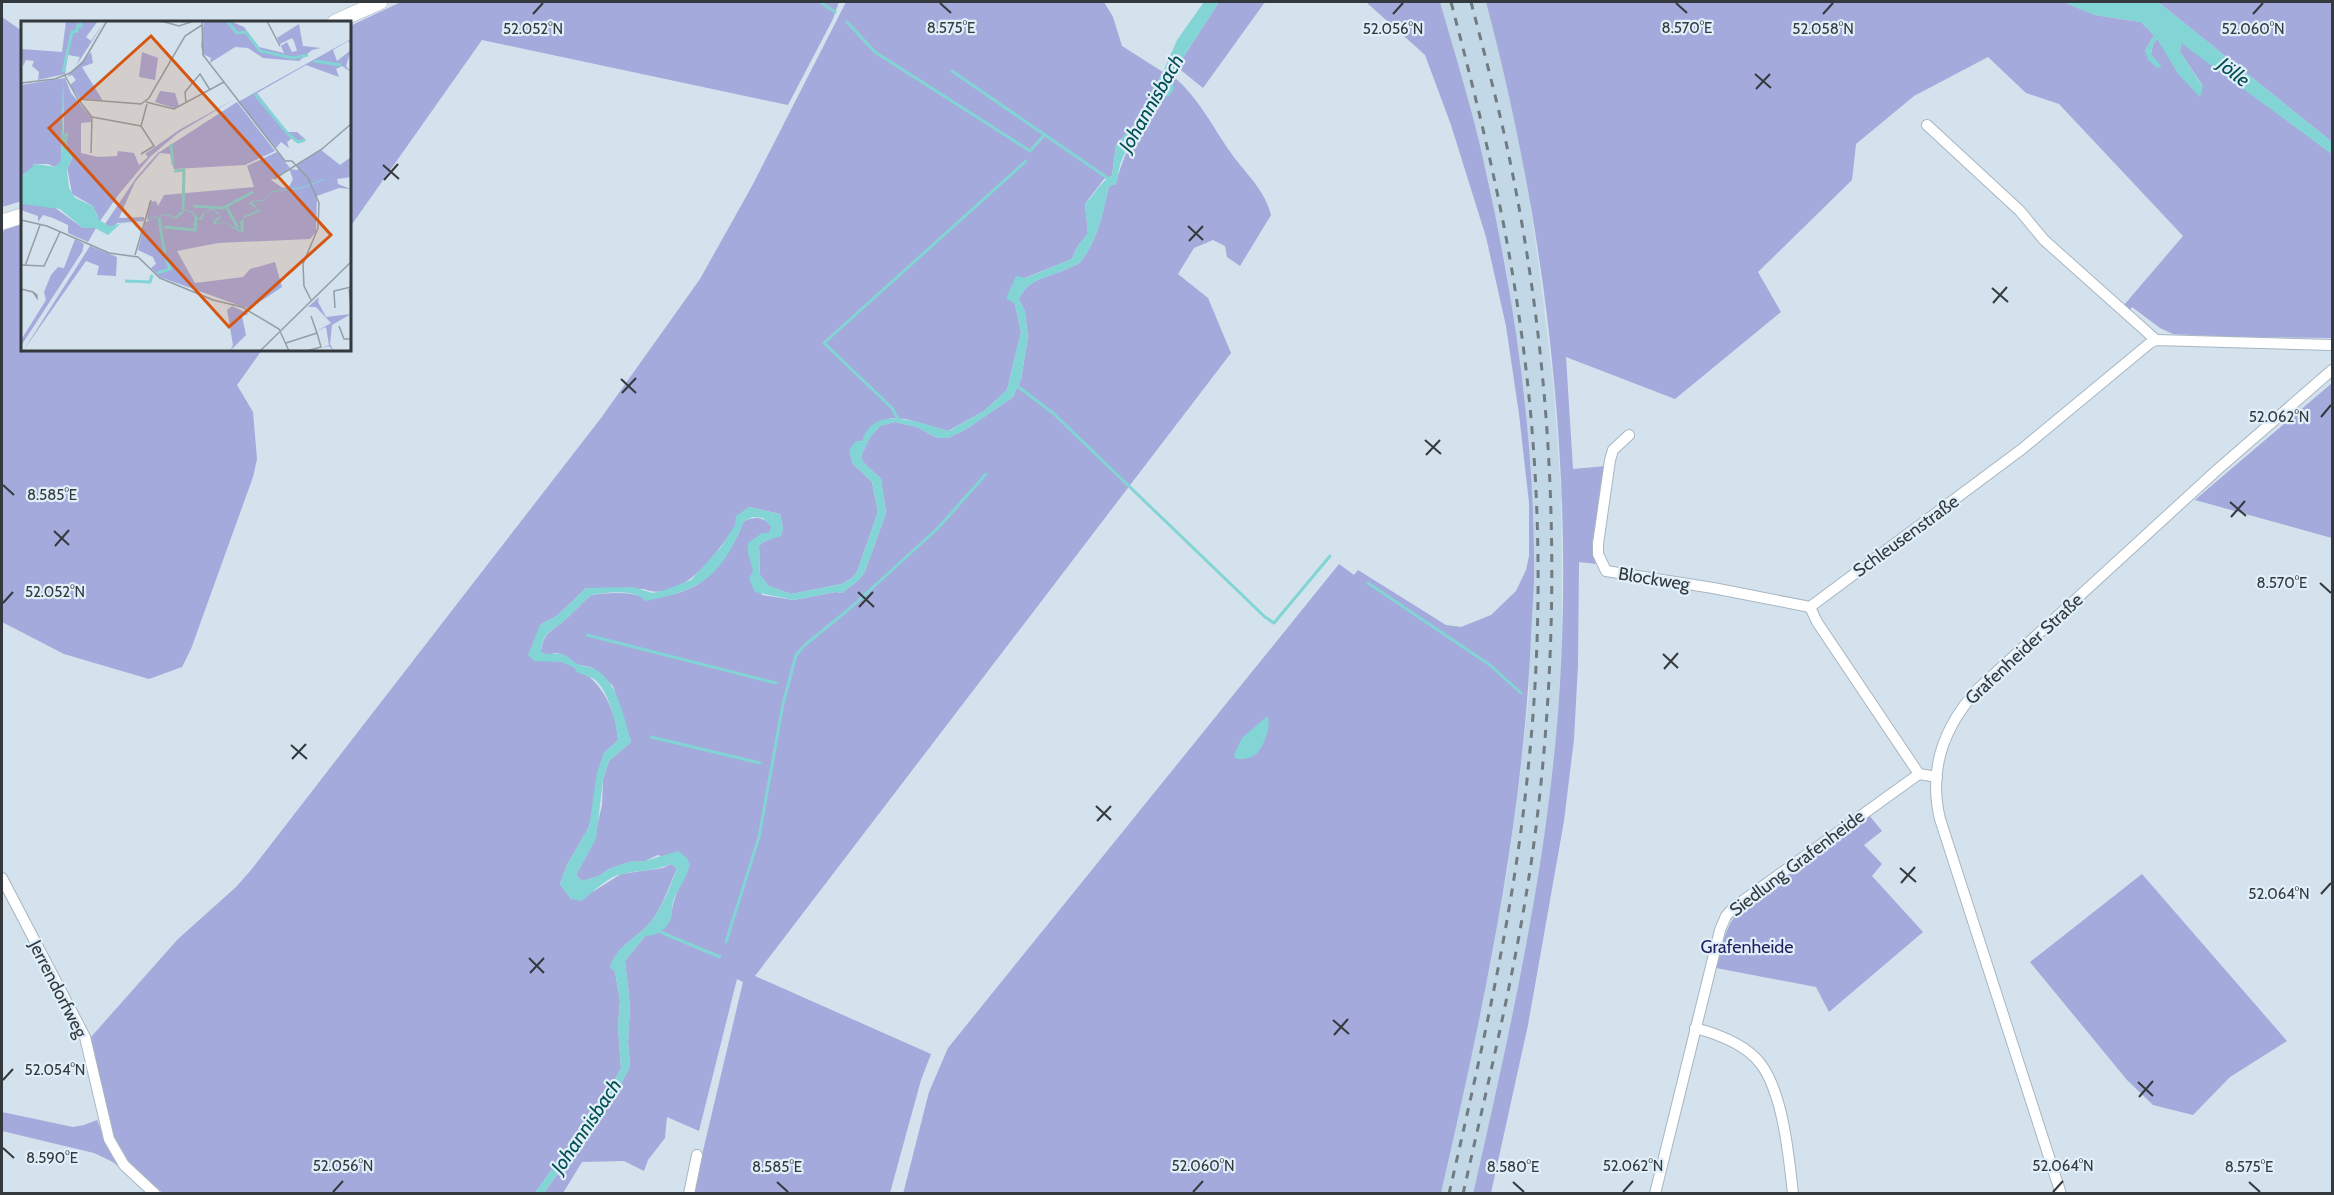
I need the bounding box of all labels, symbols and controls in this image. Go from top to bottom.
text: 8.575°E [927,19,975,37]
text: 8.570°E [1662,19,1712,37]
text: 52.052°N [503,20,563,38]
text: 52.056°N [1363,20,1423,38]
text: 52.058°N [1792,20,1854,38]
text: 52.060°N [2221,20,2285,38]
inset map [21,21,351,351]
water label: Johannisbach [1112,50,1189,158]
water label: Jölle [2212,51,2255,92]
text: 52.062°N [2249,408,2309,426]
text: 8.585°E [27,486,77,504]
street label: Schleusenstraße [1849,490,1963,582]
street label: Blockweg [1617,562,1692,596]
text: 8.570°E [2257,574,2307,592]
text: 52.052°N [25,583,85,601]
street label: Grafenheider Straße [1961,589,2087,709]
street label: Siedlung Grafenheide [1725,805,1869,921]
text: 52.064°N [2248,885,2310,903]
street label: Jerrendorfweg [24,936,92,1042]
park label: Grafenheide [1700,936,1794,958]
text: 52.054°N [25,1061,85,1079]
water label: Johannisbach [545,1074,626,1179]
text: 8.590°E [26,1149,78,1167]
text: 52.056°N [313,1157,373,1175]
text: 52.060°N [1171,1157,1235,1175]
text: 52.062°N [1603,1157,1663,1175]
text: 52.064°N [2032,1157,2094,1175]
text: 8.585°E [752,1158,802,1176]
text: 8.580°E [1487,1158,1539,1176]
text: 8.575°E [2225,1158,2273,1176]

